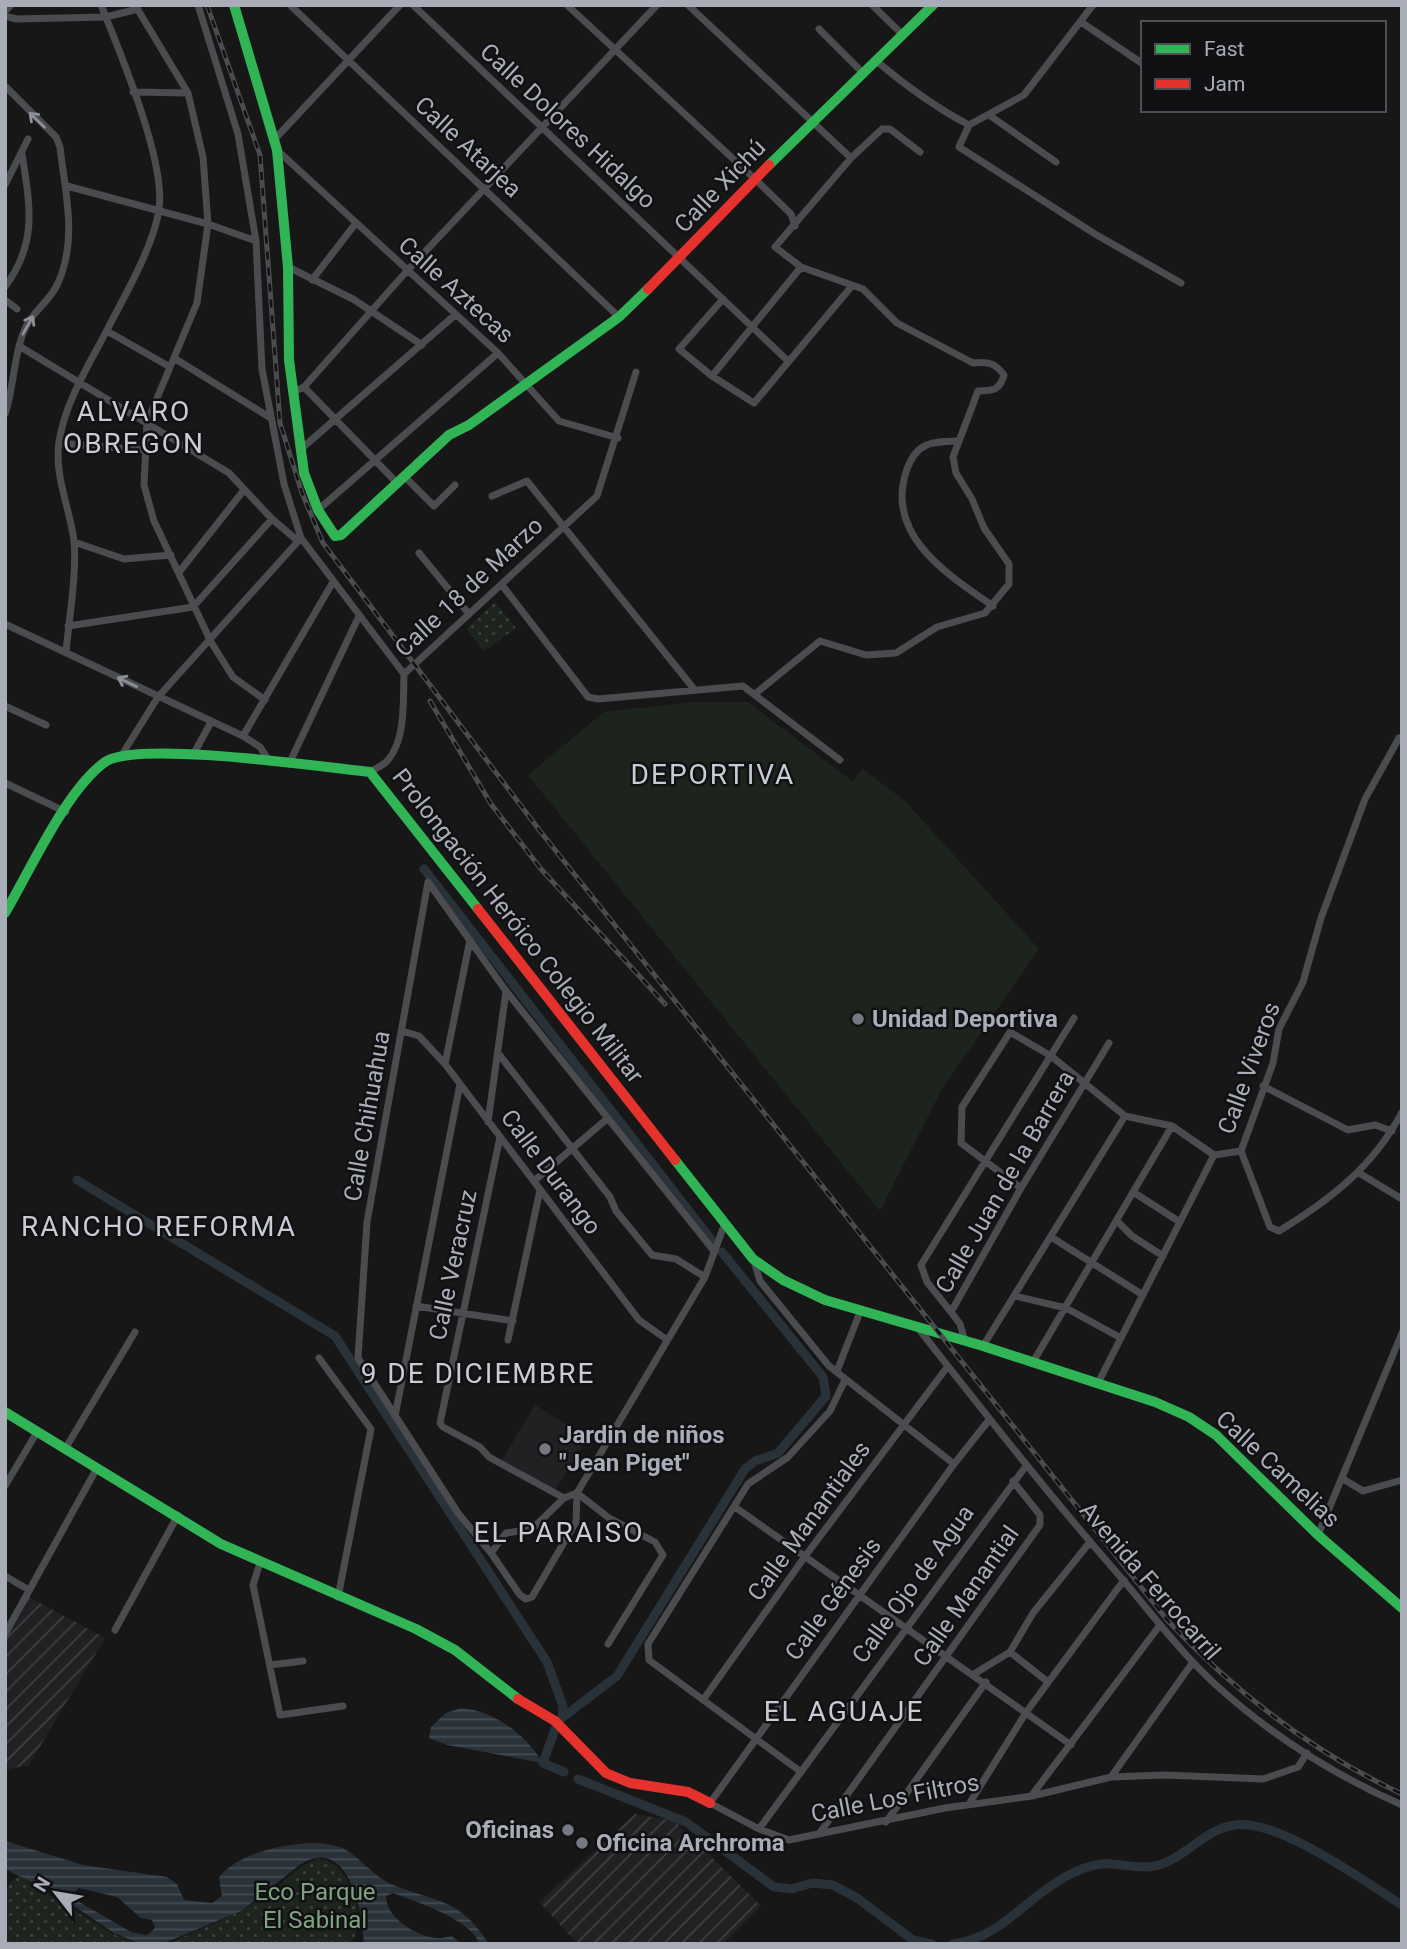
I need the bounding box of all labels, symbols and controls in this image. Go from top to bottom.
legend [1141,21,1386,112]
street label: Calle Dolores Hidalgo [475,37,661,215]
text: Fast [1204,37,1245,61]
text: Jam [1204,72,1245,96]
street label: Calle Atarjea [409,91,527,203]
one-way arrow [29,111,46,128]
street label: Calle Xichú [669,134,771,238]
street label: Calle Aztecas [393,231,519,349]
one-way arrow [21,316,35,336]
district label: ALVARO OBREGON [63,395,205,460]
street label: Calle 18 de Marzo [389,511,549,663]
one-way arrow [117,674,138,688]
district label: DEPORTIVA [631,758,795,791]
street label: Prolongación Heróico Colegio Militar [387,763,649,1089]
street label: Calle Viveros [1212,998,1286,1138]
place label: Unidad Deportiva [872,1005,1058,1033]
marker: Unidad Deportiva [850,1011,866,1027]
street label: Calle Chihuahua [338,1029,396,1203]
street label: Calle Juan de la Barrera [930,1066,1080,1298]
street label: Calle Durango [495,1104,607,1240]
street label: Calle Veracruz [423,1187,483,1343]
district label: RANCHO REFORMA [21,1210,297,1243]
district label: 9 DE DICIEMBRE [361,1357,595,1390]
street label: Calle Camelias [1210,1405,1346,1533]
place label: Jardin de niños "Jean Piget" [559,1421,725,1477]
street label: Calle Manantiales [742,1436,876,1606]
marker: Jardin de niños "Jean Piget" [537,1441,553,1457]
street label: Avenida Ferrocarril [1074,1496,1226,1666]
street label: Calle Ojo de Agua [846,1499,980,1669]
district label: EL PARAISO [473,1516,645,1549]
street label: Calle Manantial [907,1520,1025,1672]
street label: Calle Génesis [779,1532,887,1666]
district label: EL AGUAJE [764,1695,924,1728]
street label: Calle Los Filtros [809,1768,981,1828]
place label: Oficinas [465,1816,554,1844]
marker: Oficinas [560,1822,576,1838]
place label: Oficina Archroma [596,1829,785,1857]
marker: Oficina Archroma [574,1835,590,1851]
north arrow [21,1858,91,1928]
text: N [29,1873,55,1896]
park label: Eco Parque El Sabinal [254,1878,376,1934]

